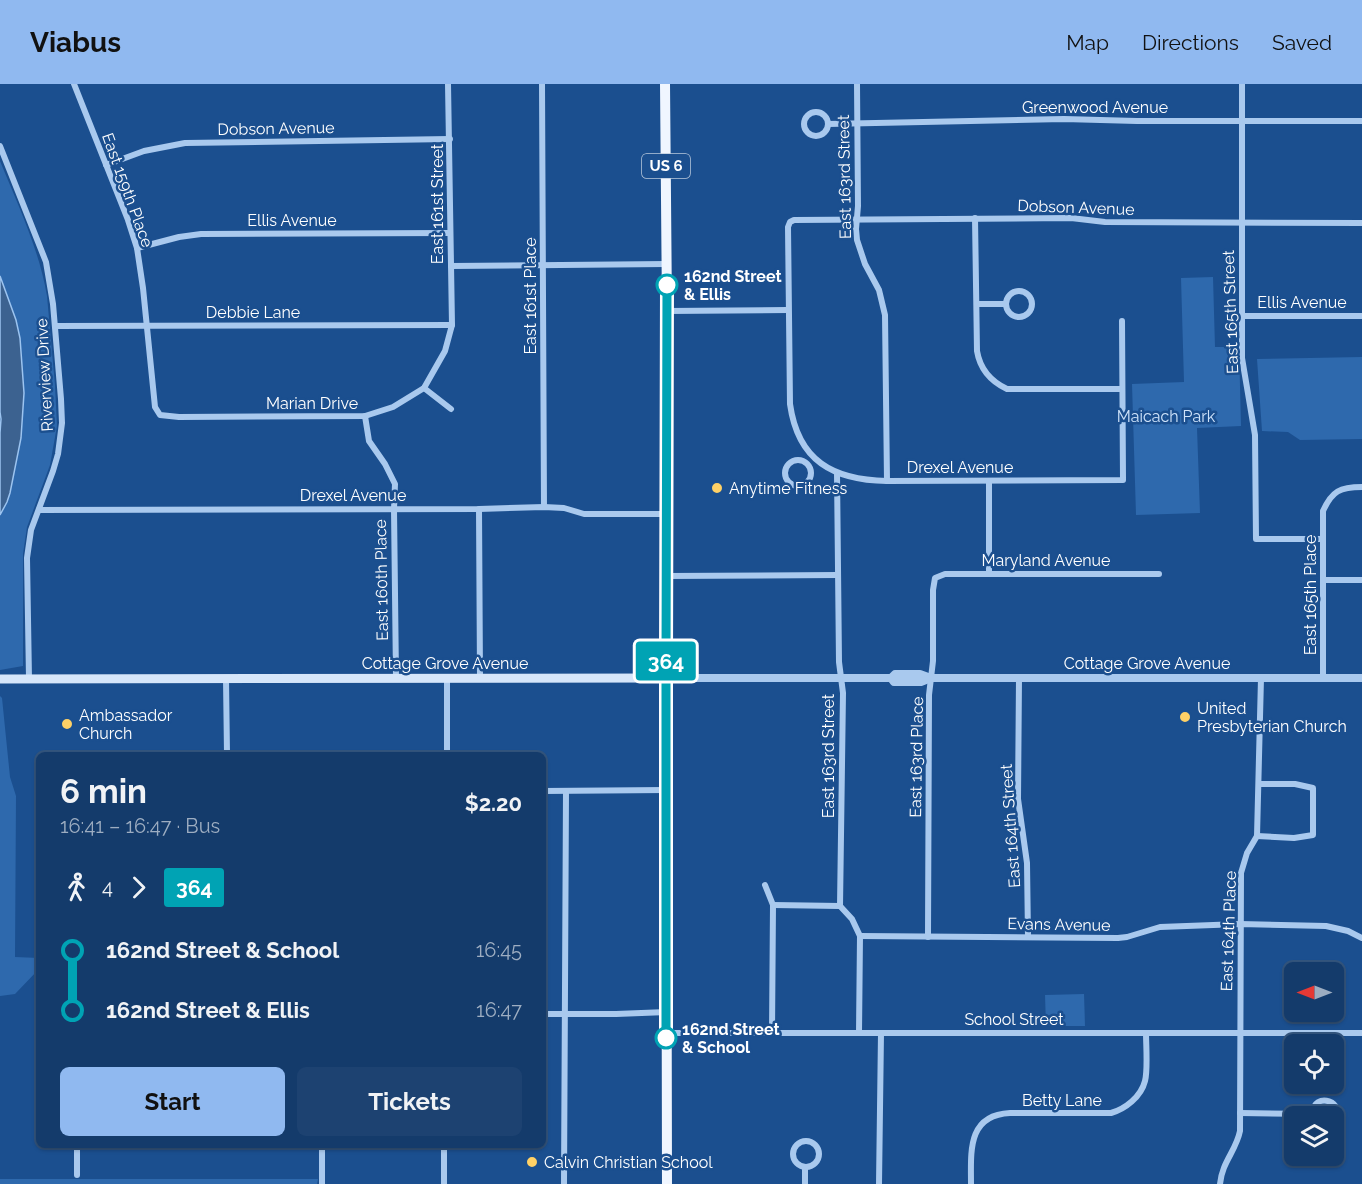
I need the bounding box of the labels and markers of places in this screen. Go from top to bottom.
place label: 162nd Street & Ellis [684,267,782,304]
marker: 162nd Street & Ellis [656,274,678,296]
place label: Anytime Fitness [729,479,847,498]
marker: Anytime Fitness [710,481,724,495]
place label: United Presbyterian Church [1197,699,1347,736]
place label: Ambassador Church [79,706,173,743]
marker: United Presbyterian Church [1178,710,1192,724]
marker: Ambassador Church [60,717,74,731]
place label: 162nd Street & School [682,1020,780,1057]
marker: 162nd Street & School [655,1027,677,1049]
place label: Calvin Christian School [544,1153,713,1172]
marker: Calvin Christian School [525,1155,539,1169]

